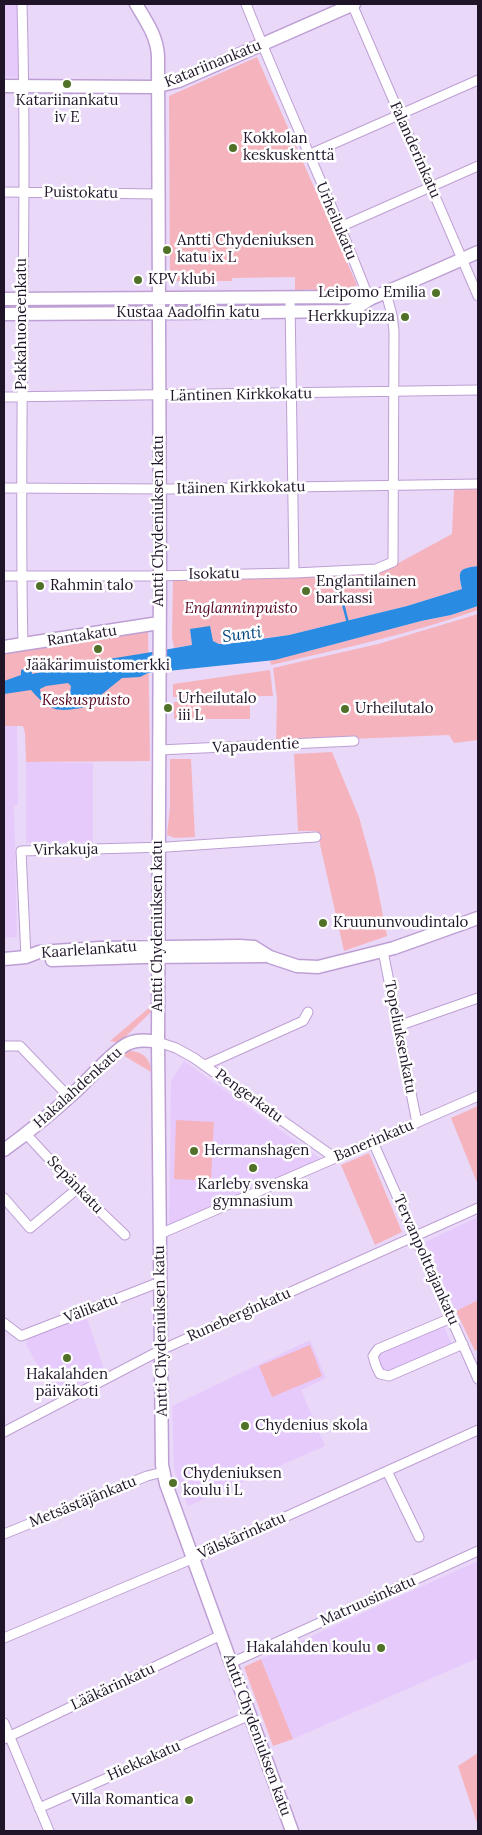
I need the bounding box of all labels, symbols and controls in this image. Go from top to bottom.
street label: Katariinankatu [162,36,264,92]
marker: Katariinankatu iv E [61,78,73,90]
place label: Katariinankatu iv E [16,92,118,127]
street label: Falanderinkatu [386,99,444,201]
place label: Kokkolan keskuskenttä [243,130,335,165]
marker: Kokkolan keskuskenttä [227,142,239,154]
street label: Urheilukatu [312,179,360,263]
street label: Puistokatu [44,183,118,203]
place label: Antti Chydeniuksen katu ix L [177,232,314,267]
marker: Antti Chydeniuksen katu ix L [161,244,173,256]
street label: Pakkahuoneenkatu [13,258,31,390]
place label: KPV klubi [148,271,215,289]
marker: KPV klubi [132,274,144,286]
place label: Leipomo Emilia [318,284,426,302]
marker: Leipomo Emilia [430,287,442,299]
street label: Kustaa Aadolfin katu [116,304,260,322]
place label: Herkkupizza [308,308,395,326]
marker: Herkkupizza [399,311,411,323]
street label: Läntinen Kirkkokatu [170,385,312,405]
street label: Antti Chydeniuksen katu [150,435,168,607]
street label: Itäinen Kirkkokatu [176,478,306,498]
street label: Isokatu [188,565,240,583]
place label: Englantilainen barkassi [316,573,416,608]
place label: Rahmin talo [50,577,133,595]
marker: Rahmin talo [34,580,46,592]
marker: Englantilainen barkassi [300,585,312,597]
park label: Englanninpuisto [184,600,298,618]
street label: Rantakatu [46,622,118,650]
water label: Sunti [221,623,263,647]
marker: Jääkärimuistomerkki [92,643,104,655]
place label: Jääkärimuistomerkki [26,657,170,675]
place label: Urheilutalo iii L [178,690,256,725]
park label: Keskuspuisto [42,692,130,710]
place label: Urheilutalo [355,700,433,718]
marker: Urheilutalo iii L [162,702,174,714]
marker: Urheilutalo [339,703,351,715]
street label: Vapaudentie [212,735,300,757]
street label: Virkakuja [34,840,98,860]
street label: Antti Chydeniuksen katu [149,840,167,1012]
place label: Kruununvoudintalo [333,914,468,932]
marker: Kruununvoudintalo [317,917,329,929]
street label: Kaarlelankatu [41,938,137,962]
street label: Topeliuksenkatu [380,979,420,1095]
street label: Hakalahdenkatu [30,1044,126,1132]
street label: Pengerkatu [212,1065,286,1127]
street label: Banerinkatu [332,1116,416,1166]
place label: Hermanshagen [204,1142,309,1160]
marker: Hermanshagen [188,1145,200,1157]
street label: Sepänkatu [43,1153,107,1217]
marker: Karleby svenska gymnasium [247,1162,259,1174]
place label: Karleby svenska gymnasium [197,1176,309,1211]
street label: Tervanpolttajankatu [389,1192,463,1328]
street label: Antti Chydeniuksen katu [151,1245,171,1417]
street label: Runeberginkatu [184,1284,294,1346]
street label: Välikatu [62,1291,120,1327]
marker: Hakalahden päiväkoti [61,1352,73,1364]
place label: Hakalahden päiväkoti [26,1366,108,1401]
place label: Chydenius skola [255,1417,368,1435]
marker: Chydenius skola [239,1420,251,1432]
place label: Chydeniuksen koulu i L [183,1465,282,1500]
street label: Metsästäjänkatu [27,1472,139,1532]
marker: Chydeniuksen koulu i L [167,1477,179,1489]
street label: Välskärinkatu [195,1509,289,1563]
street label: Matruusinkatu [318,1572,418,1630]
place label: Hakalahden koulu [246,1639,371,1657]
marker: Hakalahden koulu [375,1642,387,1654]
street label: Antti Chydeniuksen katu [219,1651,295,1819]
street label: Lääkärinkatu [68,1660,158,1714]
street label: Hiekkakatu [105,1737,183,1785]
place label: Villa Romantica [71,1791,179,1809]
marker: Villa Romantica [183,1794,195,1806]

